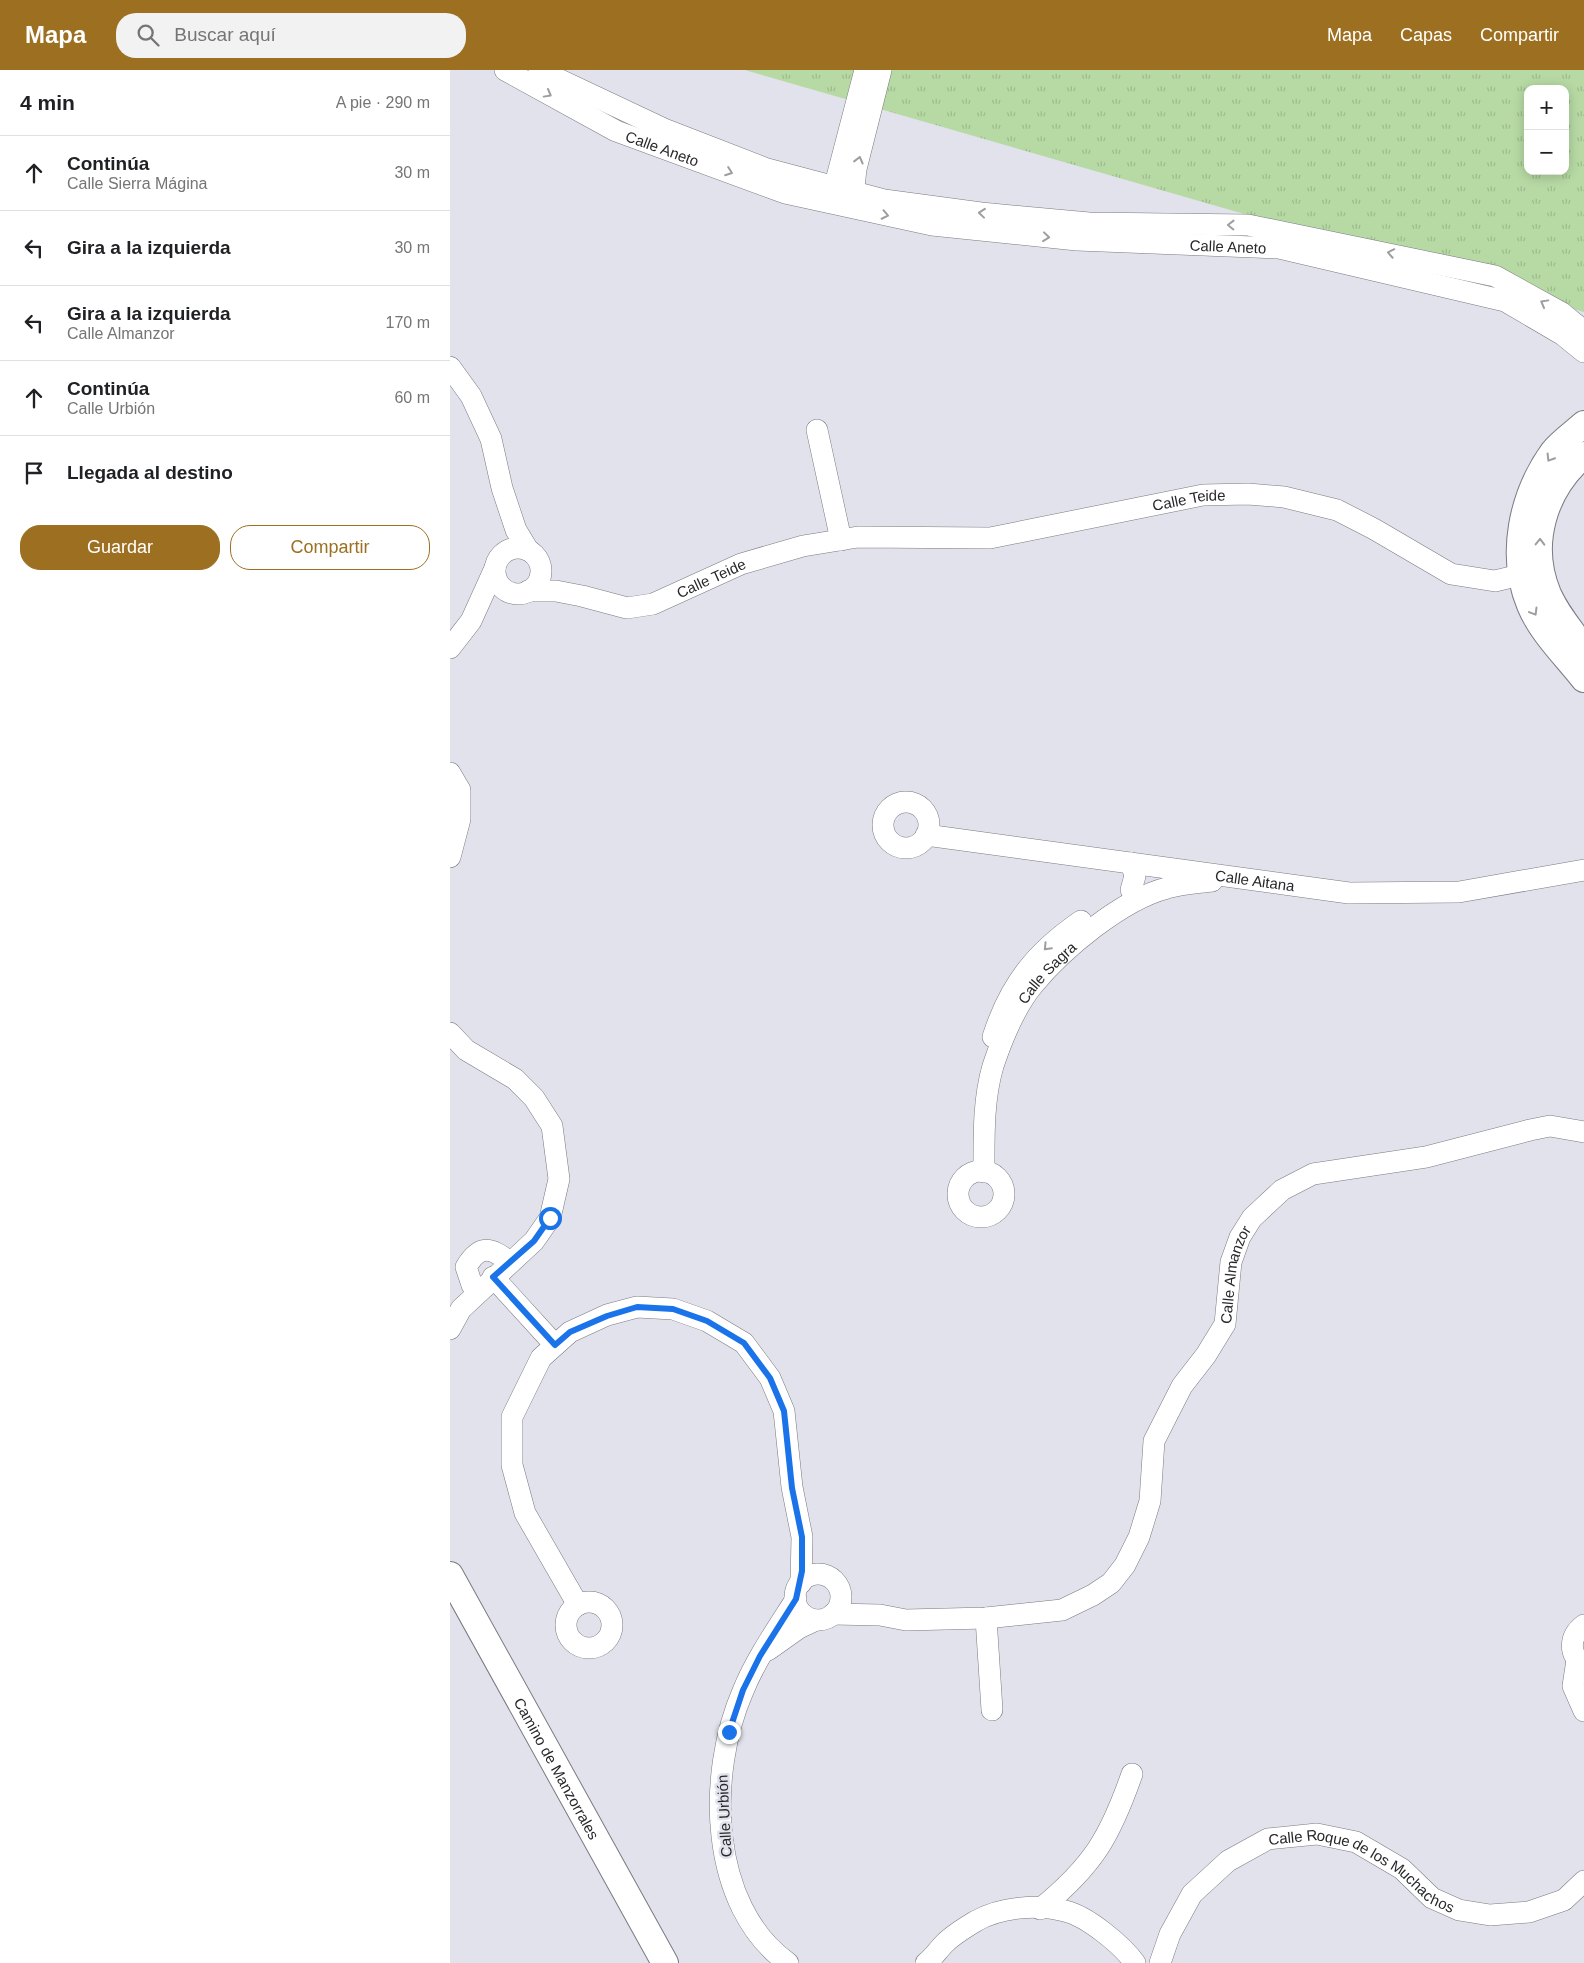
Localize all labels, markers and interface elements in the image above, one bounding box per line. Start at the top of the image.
search box [116,13,466,58]
text: Mapa [25,21,86,48]
icon: search [134,21,162,49]
text: Buscar aquí [174,24,276,45]
text: Mapa [1327,25,1372,45]
text: Capas [1400,25,1452,45]
text: Compartir [1480,25,1559,45]
map controls [1524,85,1569,175]
button: + [1524,85,1569,130]
one-way arrow [543,87,552,97]
text: 4 min [20,91,75,114]
text: A pie · 290 m [336,94,430,111]
street label: Calle Aneto [623,127,701,169]
button: − [1524,130,1569,175]
text: Continúa [67,153,149,174]
one-way arrow [853,155,864,164]
icon: ahead [20,159,48,187]
text: 30 m [394,164,430,181]
one-way arrow [724,167,732,177]
text: Calle Sierra Mágina [67,175,208,192]
one-way arrow [977,208,985,219]
one-way arrow [881,209,890,220]
one-way arrow [1227,220,1234,230]
one-way arrow [1042,231,1050,242]
icon: left [20,234,48,262]
street label: Calle Aneto [1189,236,1267,256]
text: Gira a la izquierda [67,237,231,258]
text: 30 m [394,239,430,256]
one-way arrow [1387,248,1395,259]
one-way arrow [1540,299,1549,309]
text: Gira a la izquierda [67,303,231,324]
icon: left [20,309,48,337]
text: 170 m [386,314,430,331]
text: Calle Almanzor [67,325,175,342]
text: Continúa [67,378,149,399]
icon: ahead [20,384,48,412]
text: 60 m [394,389,430,406]
text: Calle Urbión [67,400,155,417]
one-way arrow [1546,453,1556,462]
icon: arrive [20,459,48,487]
text: Llegada al destino [67,462,233,483]
street label: Calle Teide [1151,486,1226,514]
button: Guardar [20,525,220,570]
button: Compartir [230,525,430,570]
one-way arrow [1535,538,1545,546]
street label: Calle Teide [674,555,748,601]
one-way arrow [1528,606,1538,615]
street label: Calle Aitana [1214,866,1296,894]
street label: Calle Sagra [1014,937,1080,1007]
one-way arrow [1044,941,1053,950]
route start [539,1207,562,1230]
street label: Calle Almanzor [1217,1222,1254,1324]
street label: Camino de Manzorrales [511,1695,603,1842]
route end [718,1721,741,1744]
street label: Calle Urbión [713,1774,735,1858]
street label: Calle Roque de los Muchachos [1267,1825,1457,1915]

